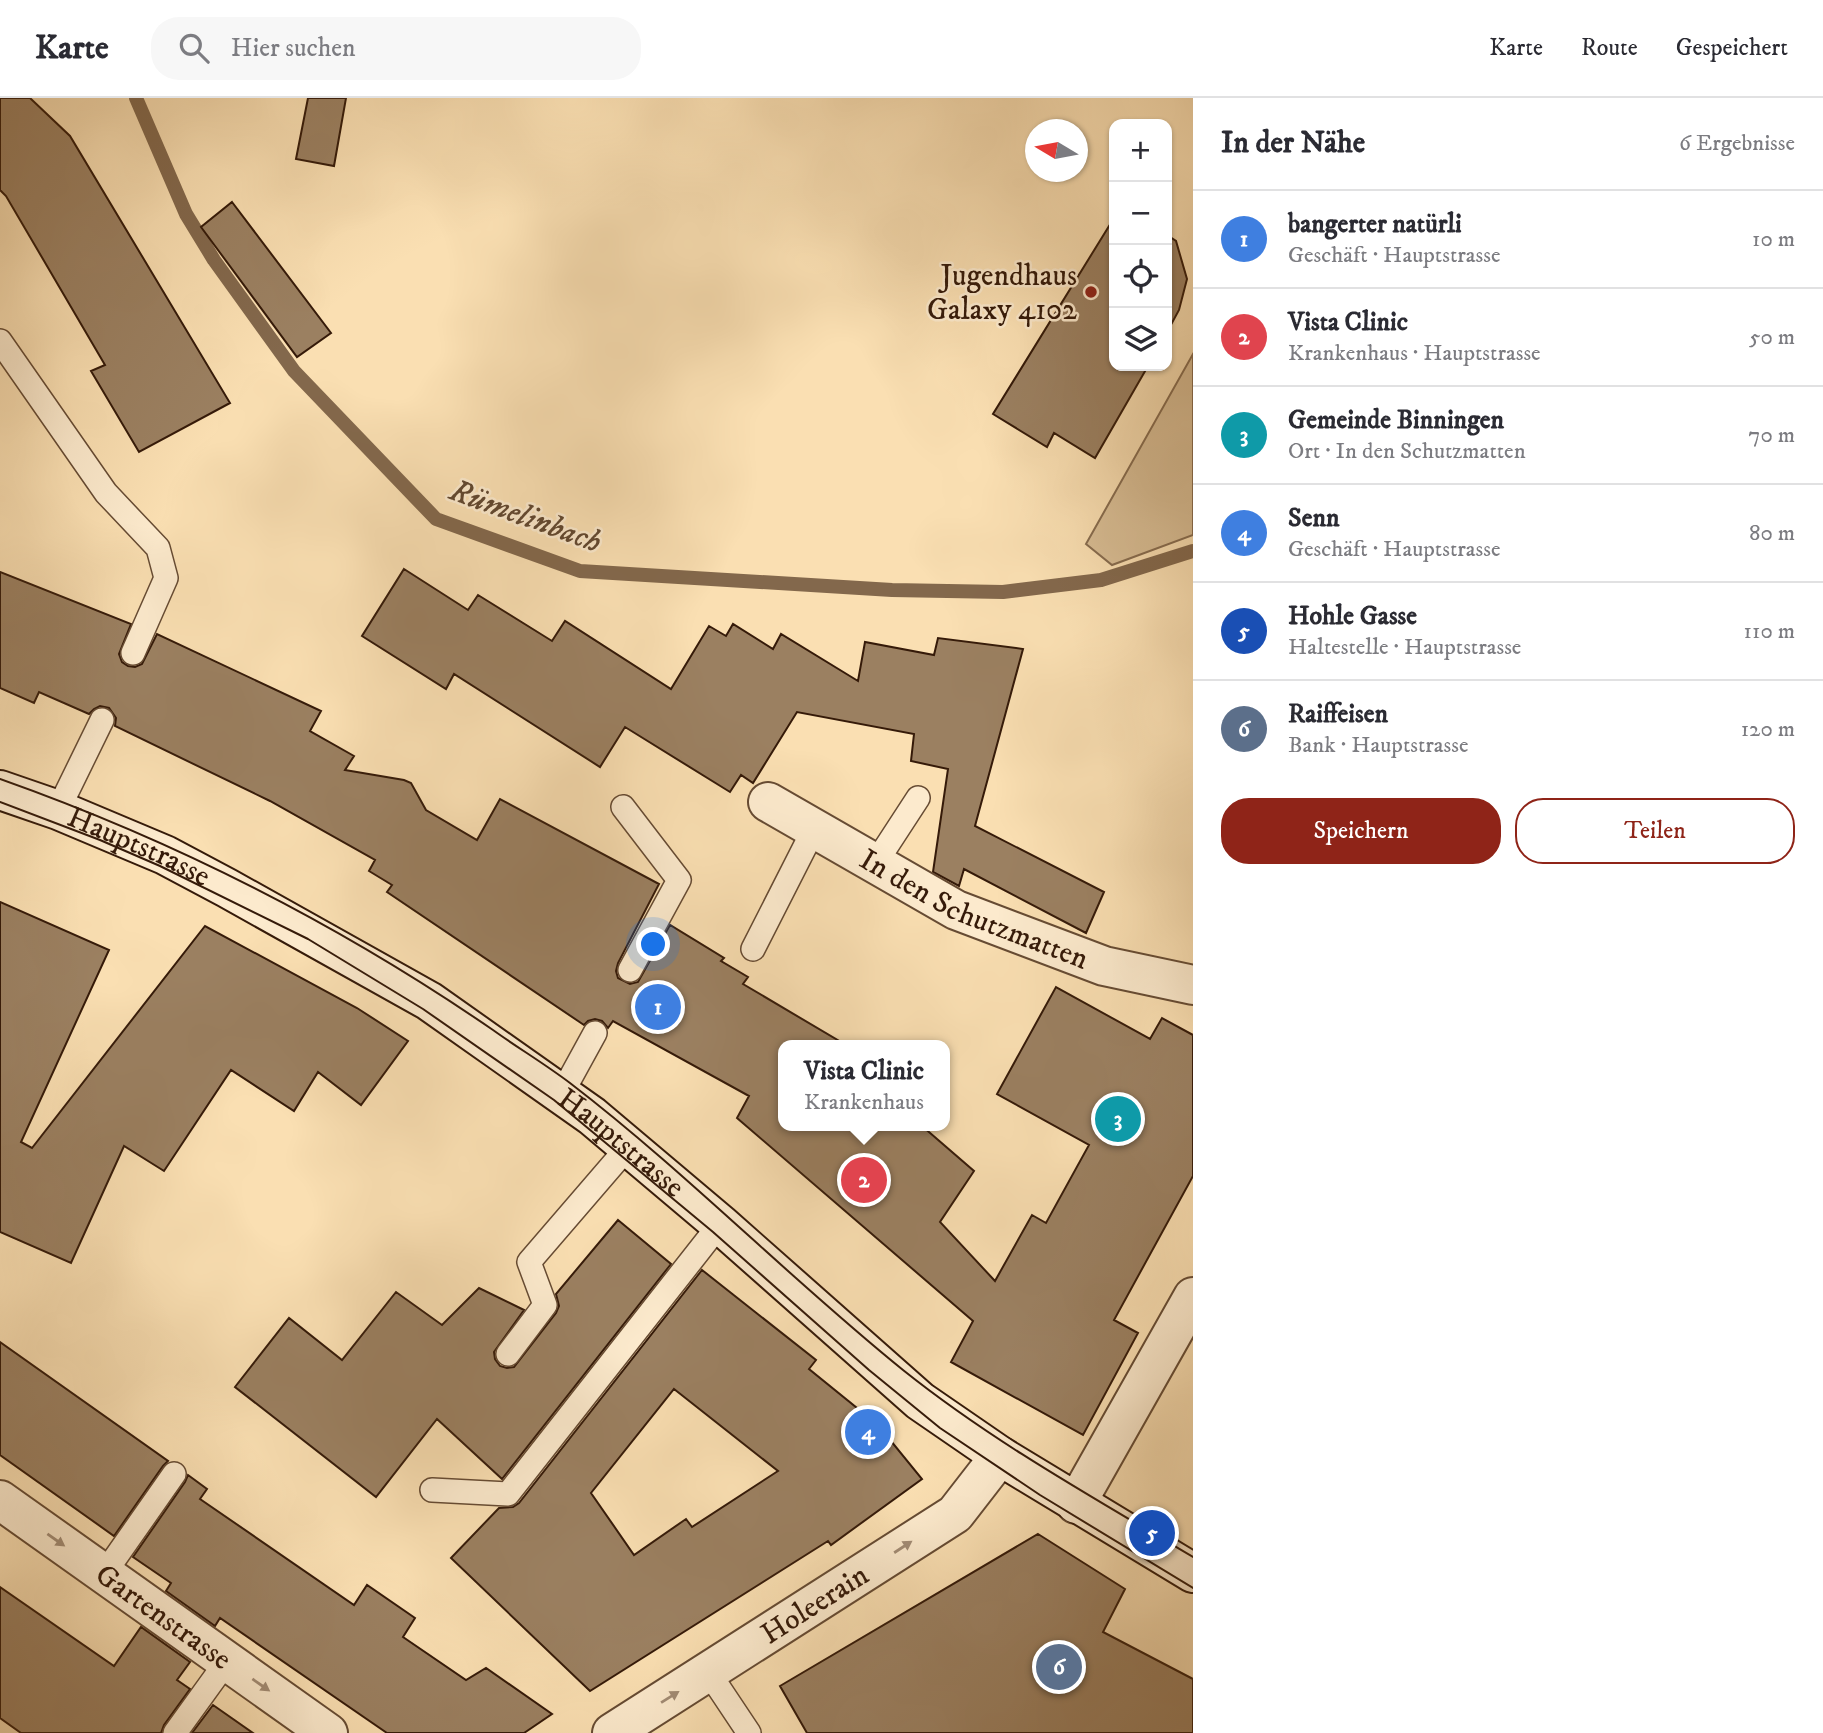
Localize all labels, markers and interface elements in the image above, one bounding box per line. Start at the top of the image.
search box [151,17,641,80]
text: Karte [35,28,109,69]
icon: search [175,29,213,67]
text: Hier suchen [231,32,356,65]
text: Karte [1489,33,1543,63]
text: Route [1581,33,1638,63]
text: Gespeichert [1676,33,1788,63]
north arrow [1025,119,1088,182]
map controls [1109,119,1172,371]
button: + [1109,119,1172,182]
text: In der Nähe [1221,125,1365,162]
text: 6 Ergebnisse [1679,129,1795,158]
button: − [1109,182,1172,245]
text: bangerter natürli [1288,208,1462,241]
text: 1 [1240,225,1248,254]
text: 10 m [1752,225,1795,254]
text: Geschäft · Hauptstrasse [1288,241,1500,270]
button: locate [1109,245,1172,308]
place label: Jugendhaus Galaxy 4102 [927,258,1077,329]
marker: Jugendhaus Galaxy 4102 [1083,284,1099,300]
text: Vista Clinic [1288,306,1408,339]
button: layers [1109,308,1172,371]
text: 2 [1238,323,1250,352]
text: 50 m [1749,323,1795,352]
text: Krankenhaus · Hauptstrasse [1288,339,1541,368]
text: Gemeinde Binningen [1288,404,1504,437]
text: 3 [1240,421,1248,450]
text: 70 m [1748,421,1795,450]
text: Ort · In den Schutzmatten [1288,437,1526,466]
water label: Rümelinbach [443,471,607,563]
text: Senn [1288,502,1340,535]
text: 4 [1237,519,1251,548]
text: 80 m [1749,519,1795,548]
text: Geschäft · Hauptstrasse [1288,535,1500,564]
text: Hohle Gasse [1288,600,1417,633]
text: 5 [1238,617,1250,646]
text: 110 m [1744,617,1795,646]
text: Haltestelle · Hauptstrasse [1288,633,1521,662]
text: Raiffeisen [1288,698,1388,731]
text: 6 [1238,715,1250,744]
text: 120 m [1741,715,1795,744]
text: Bank · Hauptstrasse [1288,731,1469,760]
button: Speichern [1221,798,1501,864]
button: Teilen [1515,798,1795,864]
street label: Hauptstrasse [61,799,216,896]
street label: In den Schutzmatten [853,842,1093,978]
your location [636,927,670,961]
pin: 1 [635,981,681,1033]
popup [778,1040,950,1131]
text: Vista Clinic [804,1055,924,1088]
street label: Hauptstrasse [550,1081,692,1206]
text: Krankenhaus [804,1088,924,1117]
pin: 3 [1095,1093,1141,1145]
pin: 2 [841,1154,887,1206]
pin: 4 [845,1406,891,1458]
pin: 5 [1129,1507,1175,1559]
one-way arrow [47,1533,65,1547]
one-way arrow [893,1541,913,1554]
street label: Gartenstrasse [88,1557,238,1679]
street label: Holeerain [754,1557,876,1653]
pin: 6 [1036,1641,1082,1693]
one-way arrow [252,1678,270,1692]
one-way arrow [661,1690,680,1703]

